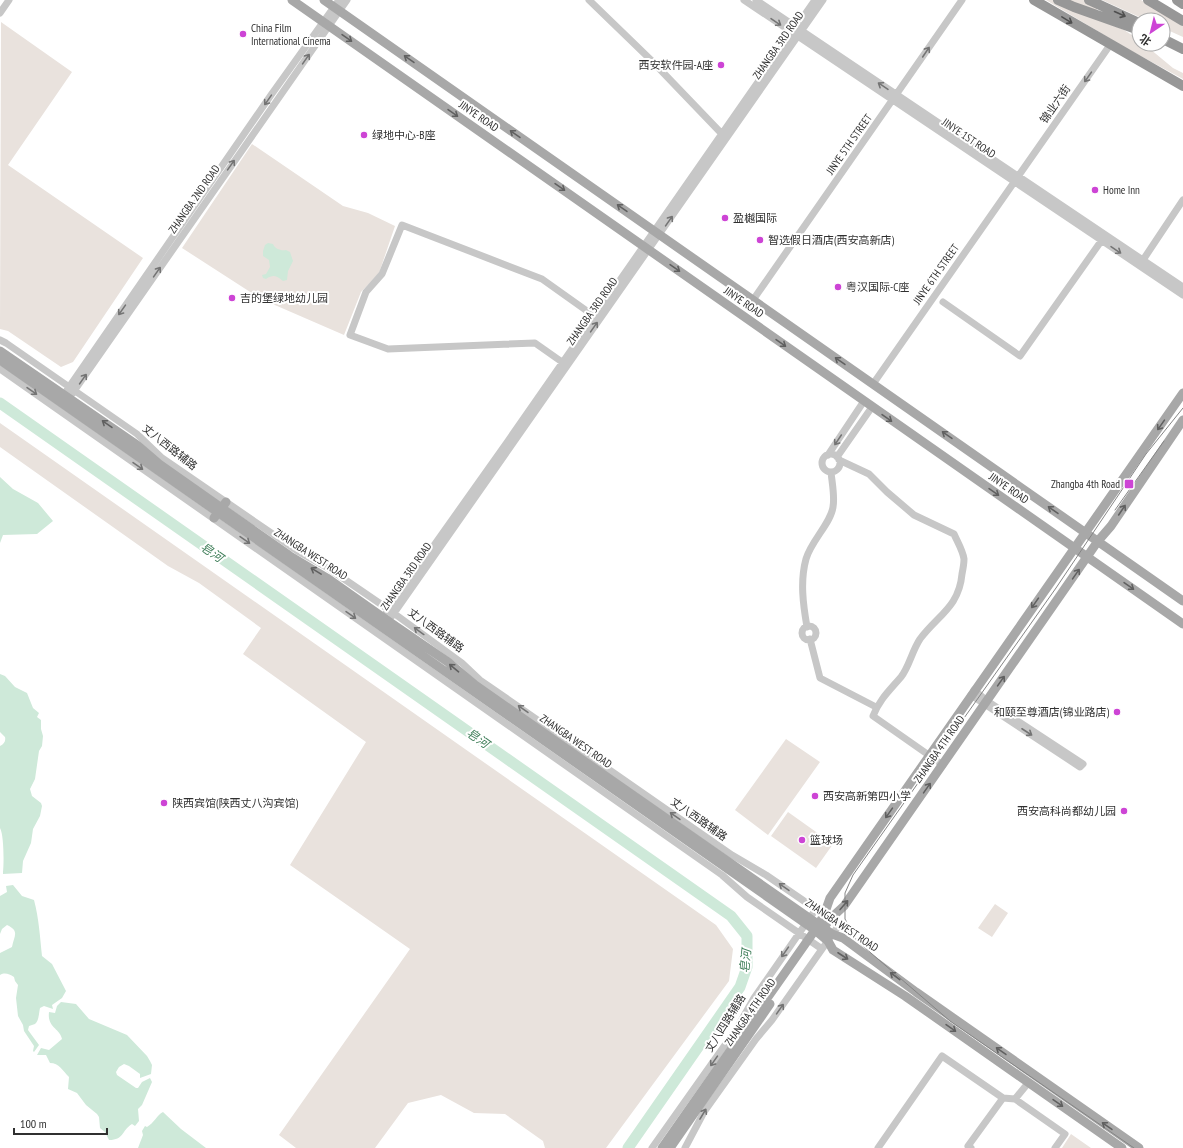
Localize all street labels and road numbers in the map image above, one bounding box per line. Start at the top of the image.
street label: ZHANGBA 3RD ROAD [749,8,807,82]
street label: 锦业六街 [1037,82,1073,126]
street label: JINYE ROAD [456,97,502,135]
street label: JINYE 5TH STREET [822,111,875,178]
street label: JINYE 1ST ROAD [939,114,999,161]
street label: ZHANGBA 2ND ROAD [165,162,223,236]
street label: JINYE 6TH STREET [909,241,962,308]
street label: ZHANGBA 3RD ROAD [563,274,621,348]
street label: JINYE ROAD [721,283,767,321]
street label: 丈八西路辅路 [140,421,200,473]
street label: JINYE ROAD [986,469,1032,507]
street label: ZHANGBA WEST ROAD [272,525,351,583]
street label: ZHANGBA 3RD ROAD [377,539,435,613]
street label: 丈八西路辅路 [405,605,467,655]
street label: ZHANGBA WEST ROAD [537,711,615,771]
street label: ZHANGBA 4TH ROAD [910,712,968,786]
street label: 丈八西路辅路 [668,794,730,844]
street label: ZHANGBA WEST ROAD [803,895,881,955]
street label: ZHANGBA 4TH ROAD [721,975,779,1049]
street label: 丈八四路辅路 [702,991,748,1055]

